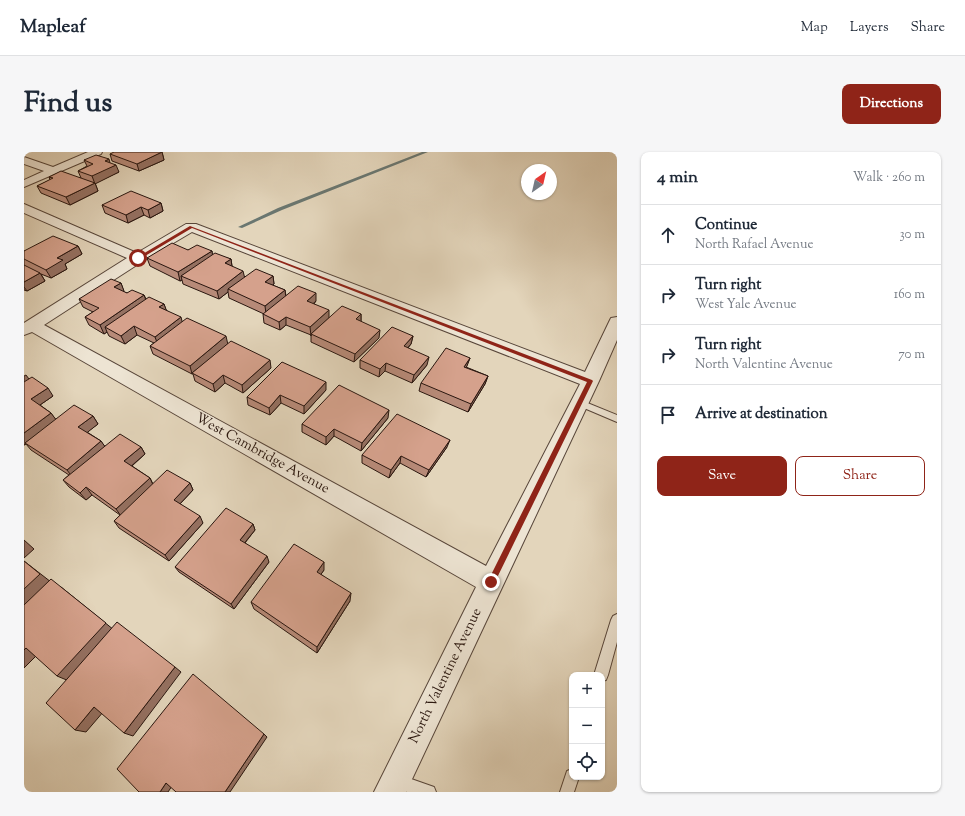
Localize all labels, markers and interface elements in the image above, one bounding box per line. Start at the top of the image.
text: Mapleaf [20,14,86,41]
text: Map [801,18,828,38]
text: Layers [850,18,888,38]
text: Share [910,18,945,38]
text: Find us [24,84,112,124]
button: Directions [842,84,941,124]
north arrow [521,164,557,200]
text: 4 min [657,166,698,190]
text: Walk · 260 m [853,169,925,187]
text: Continue [695,215,757,236]
icon: ahead [657,224,679,246]
text: 30 m [899,226,925,244]
text: North Rafael Avenue [695,236,813,254]
route start [129,249,147,267]
text: Turn right [695,275,761,296]
icon: right [657,284,679,306]
text: 160 m [894,286,925,304]
text: West Yale Avenue [695,296,797,314]
text: Turn right [695,335,761,356]
icon: right [657,344,679,366]
text: 70 m [898,346,925,364]
text: North Valentine Avenue [695,356,833,374]
icon: arrive [657,404,679,426]
text: Arrive at destination [695,404,828,425]
street label: West Cambridge Avenue [191,409,333,499]
button: Save [657,456,787,496]
button: Share [795,456,925,496]
route end [482,573,500,591]
street label: North Valentine Avenue [404,605,488,747]
map controls [569,672,605,780]
button: + [569,672,605,708]
button: − [569,708,605,744]
button: locate [569,744,605,780]

